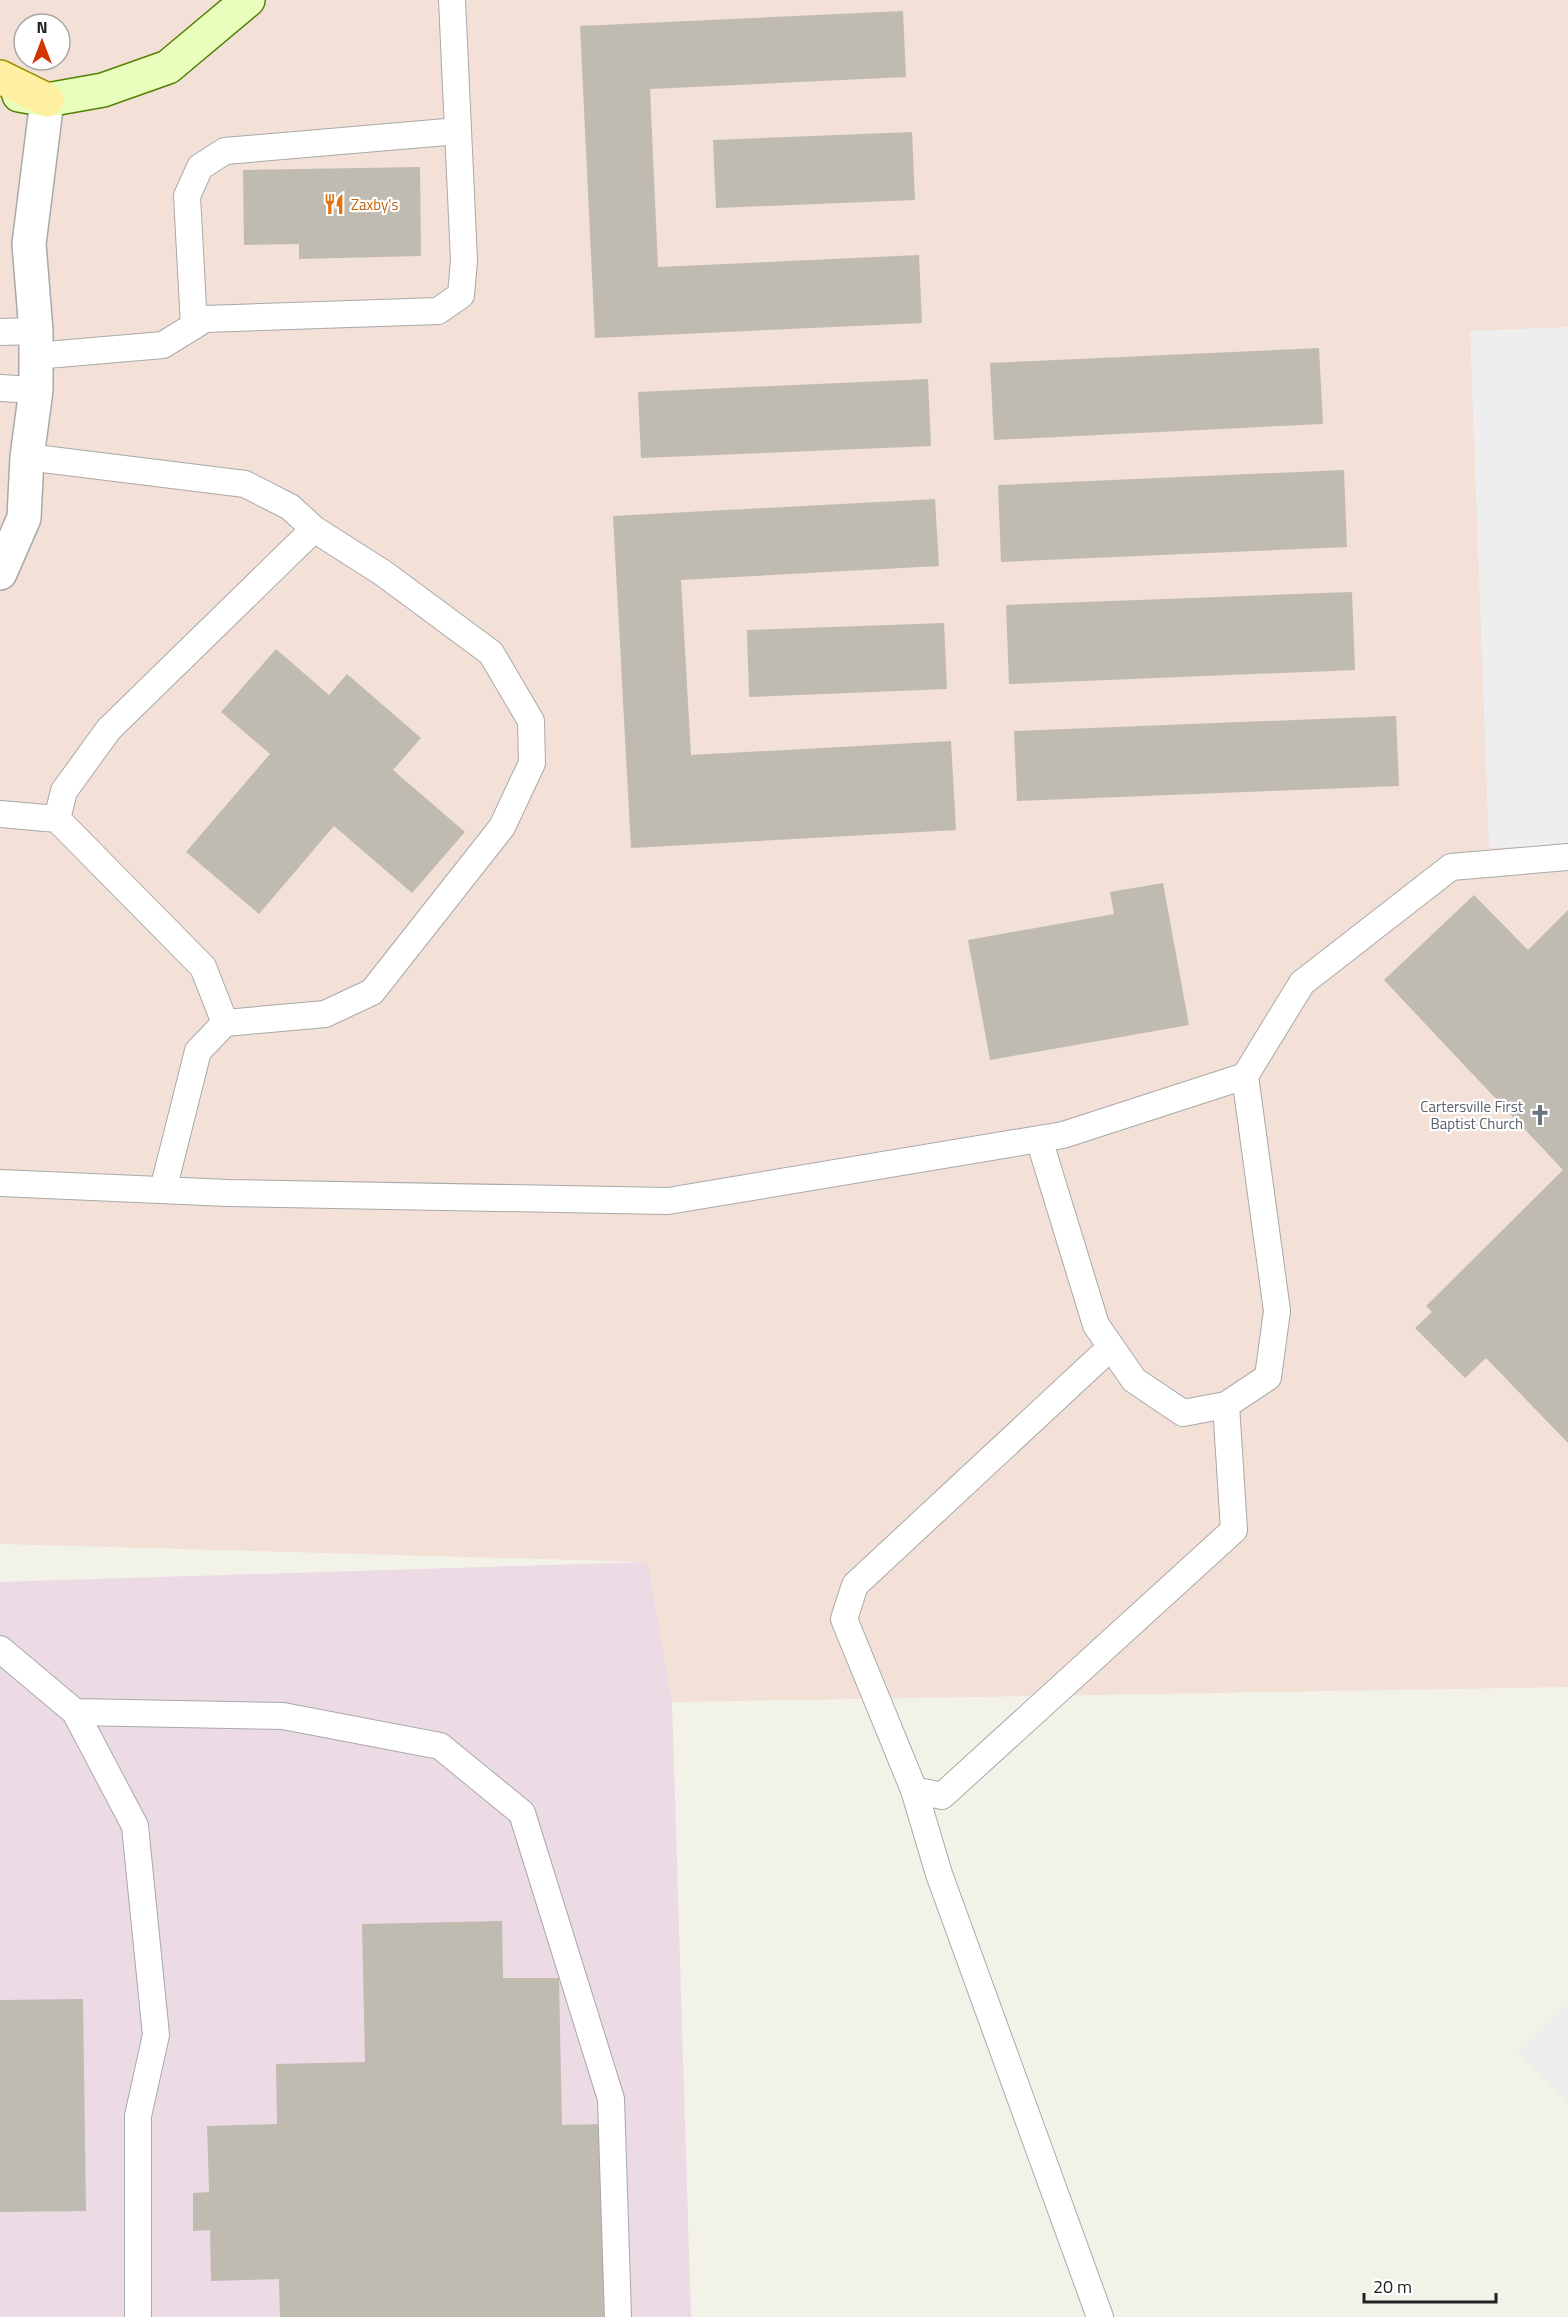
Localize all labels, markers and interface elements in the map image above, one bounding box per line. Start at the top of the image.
north arrow [12,12,72,72]
text: N [36,15,48,39]
restaurant icon: Zaxby's [322,192,346,216]
place label: Zaxby's [351,193,398,216]
place label: Cartersville First Baptist Church [1420,1095,1524,1135]
church icon: Cartersville First Baptist Church [1528,1103,1552,1127]
scale bar [1364,2266,1496,2304]
text: 20 m [1373,2273,1412,2300]

